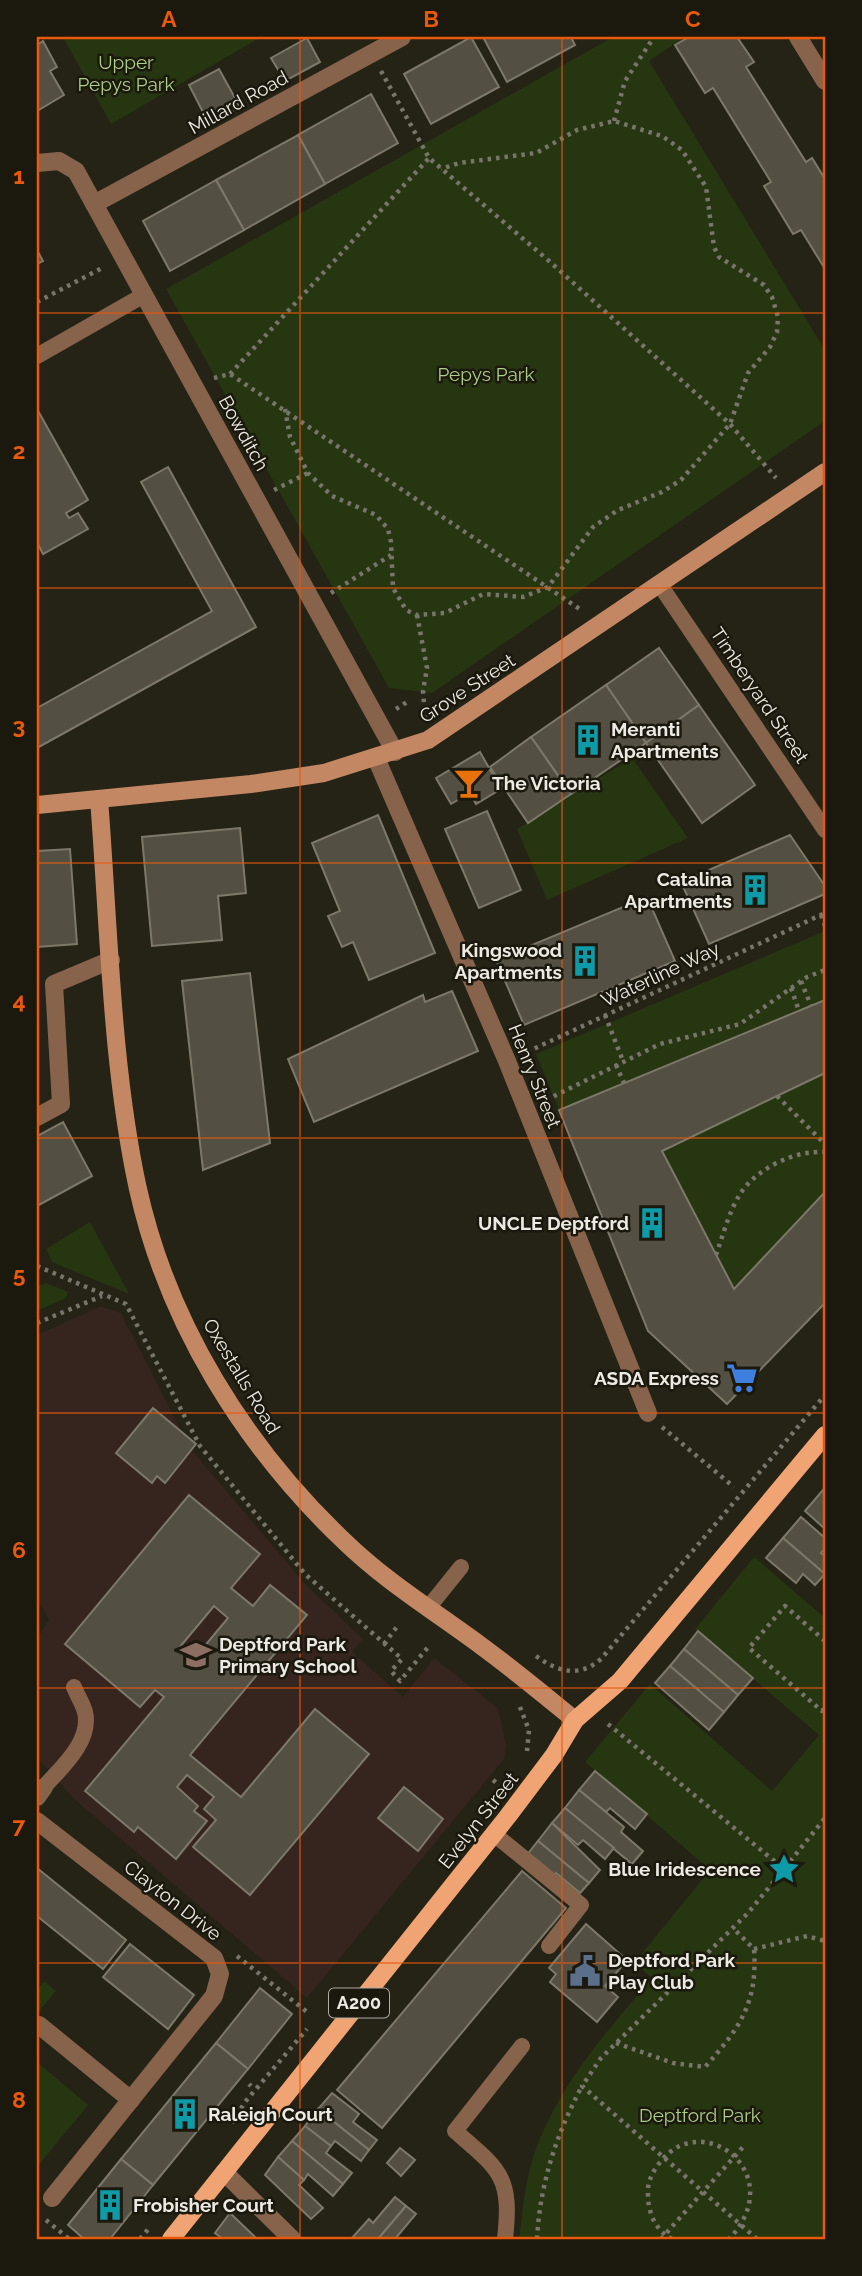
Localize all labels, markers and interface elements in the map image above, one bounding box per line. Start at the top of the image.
text: A [161,5,177,32]
text: B [423,5,439,32]
text: C [685,5,701,32]
park label: Upper Pepys Park [77,51,175,95]
street label: Millard Road [185,66,291,138]
text: 1 [13,162,25,189]
park label: Pepys Park [437,363,535,385]
street label: Bowditch [214,392,274,474]
text: 2 [13,437,25,464]
street label: Timberyard Street [706,623,814,768]
street label: Grove Street [415,649,519,727]
text: 3 [13,712,25,739]
place label: Meranti Apartments [611,718,719,762]
building icon: Meranti Apartments [571,723,605,757]
bar icon: The Victoria [452,766,486,800]
place label: The Victoria [492,772,601,794]
place label: Catalina Apartments [624,868,732,912]
building icon: Catalina Apartments [738,873,772,907]
street label: Waterline Way [597,937,723,1011]
place label: Kingswood Apartments [454,939,562,983]
building icon: Kingswood Apartments [568,944,602,978]
text: 4 [12,987,26,1014]
street label: Henry Street [504,1021,566,1132]
building icon: UNCLE Deptford [635,1206,669,1240]
place label: UNCLE Deptford [478,1212,629,1234]
text: 5 [13,1261,26,1288]
street label: Oxestalls Road [199,1315,285,1437]
supermarket icon: ASDA Express [725,1361,759,1395]
place label: ASDA Express [594,1367,719,1389]
text: 6 [12,1536,26,1563]
place label: Deptford Park Primary School [219,1633,357,1677]
school or university icon: Deptford Park Primary School [179,1638,213,1672]
street label: Evelyn Street [434,1767,523,1872]
text: 7 [13,1811,26,1838]
place icon: Blue Iridescence [767,1852,801,1886]
street label: Clayton Drive [120,1855,226,1945]
place label: Blue Iridescence [608,1858,761,1880]
place label: Deptford Park Play Club [608,1949,736,1993]
public building icon: Deptford Park Play Club [568,1954,602,1988]
road number: A200 [329,1989,389,2018]
text: 8 [12,2086,26,2113]
building icon: Raleigh Court [168,2097,202,2131]
place label: Raleigh Court [208,2103,333,2125]
park label: Deptford Park [639,2104,761,2126]
building icon: Frobisher Court [93,2188,127,2222]
place label: Frobisher Court [133,2194,274,2216]

